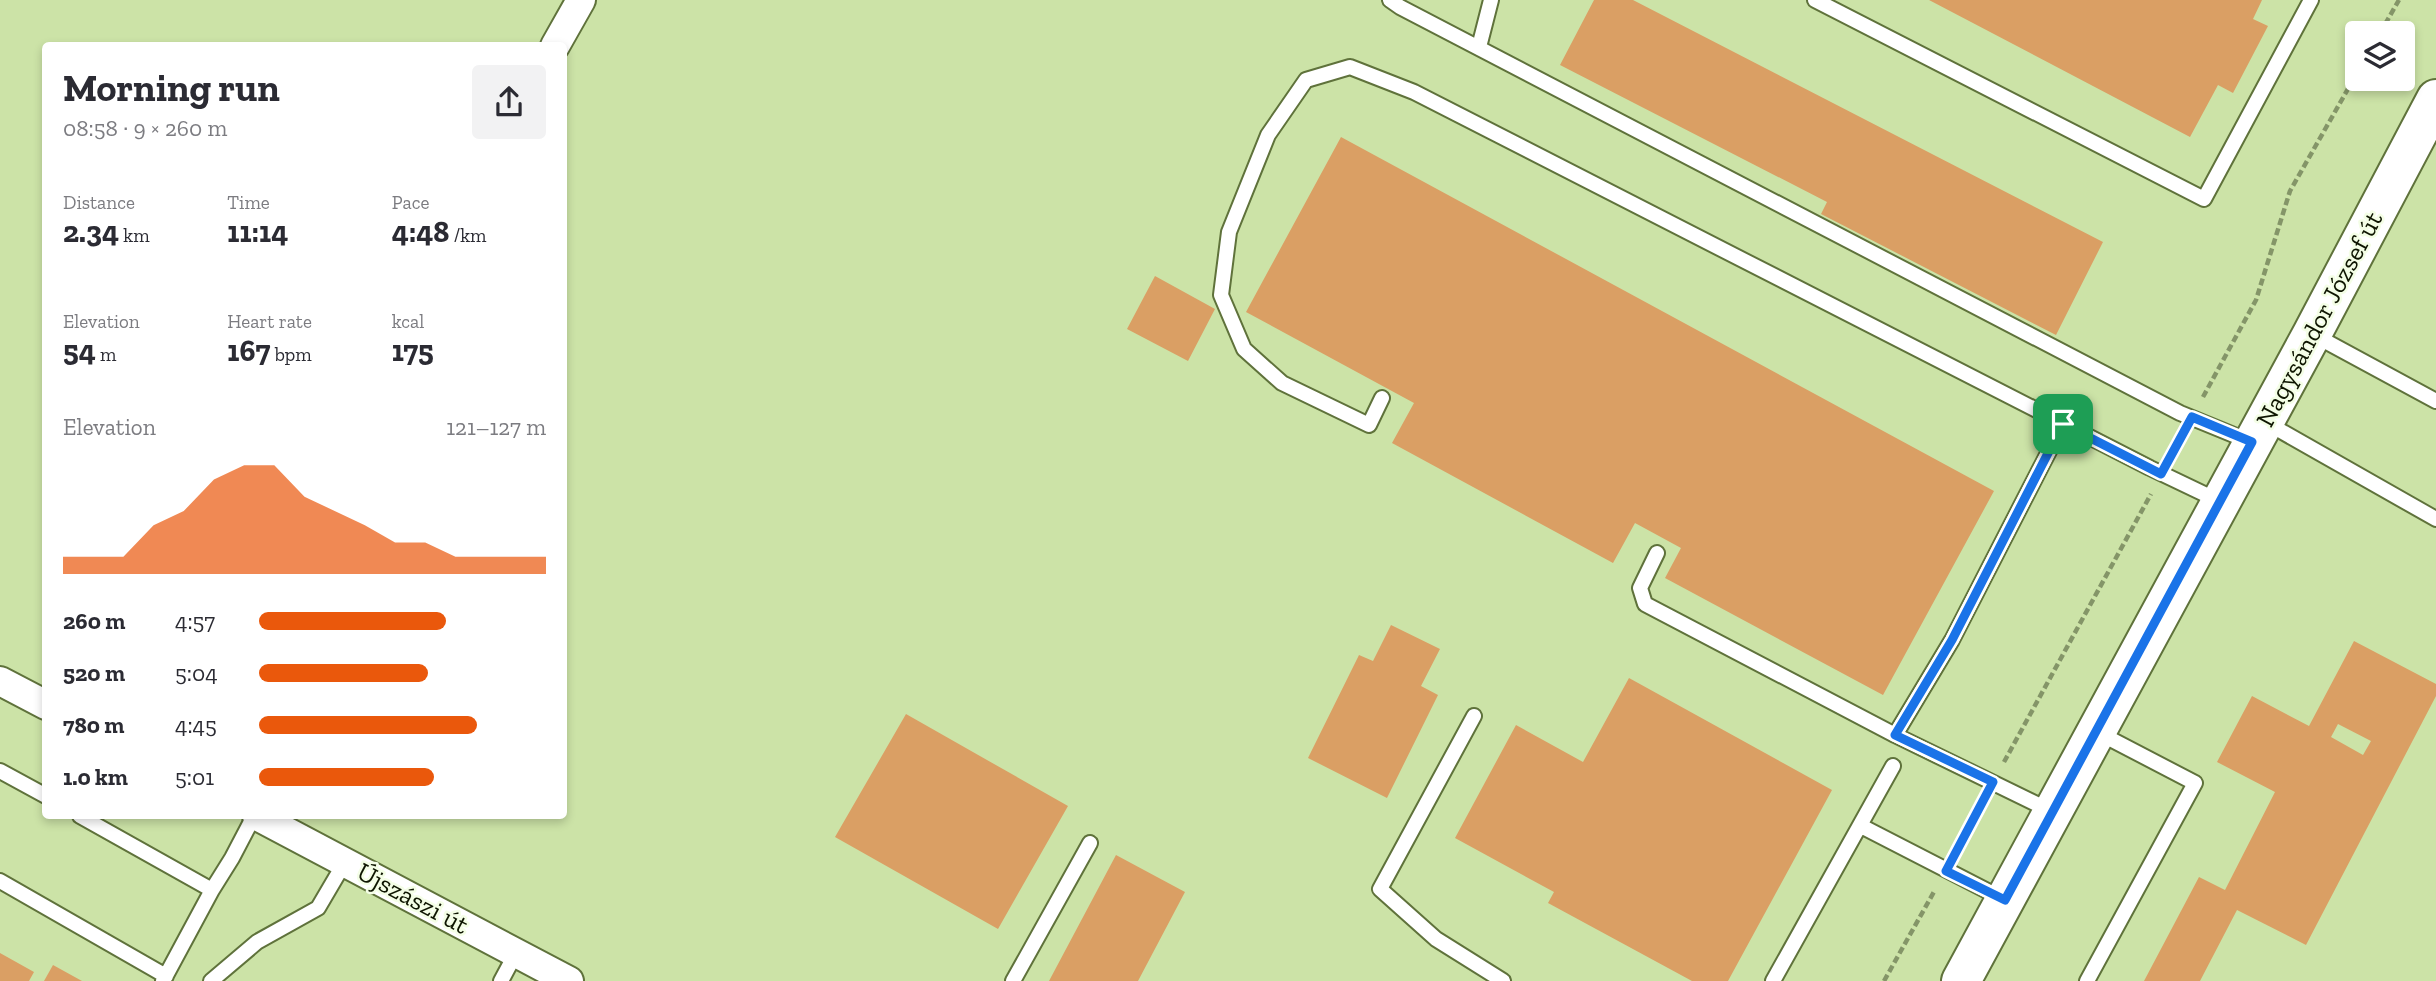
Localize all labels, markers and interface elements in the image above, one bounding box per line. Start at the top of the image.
map controls [2345,21,2415,91]
button: layers [2345,21,2415,91]
text: Morning run [63,65,280,111]
button: share [472,65,546,139]
text: 08:58 · 9 × 260 m [63,114,227,142]
text: Distance [63,191,135,214]
text: Time [227,191,270,214]
text: Pace [392,191,429,214]
street label: Nagysándor József út [2249,206,2389,432]
text: 2.34 [63,214,119,250]
text: 11:14 [227,214,288,250]
text: 4:48 [392,214,449,250]
text: km [119,224,150,247]
text: /km [449,224,487,247]
text: Elevation [63,310,140,333]
text: Heart rate [227,310,312,333]
text: kcal [392,310,424,333]
text: 54 [63,333,96,369]
text: 167 [227,333,270,369]
text: 175 [392,333,434,369]
text: m [96,343,116,366]
text: bpm [270,343,312,366]
pin [2033,394,2093,454]
icon: arrive [2044,405,2082,443]
text: Elevation [63,413,156,441]
text: 121–127 m [446,413,546,441]
text: 260 m [63,607,125,635]
text: 4:57 [175,607,215,635]
text: 520 m [63,659,125,687]
text: 5:04 [175,659,218,687]
text: 780 m [63,711,124,739]
text: 4:45 [175,711,217,739]
text: 1.0 km [63,763,128,791]
text: 5:01 [175,763,214,791]
street label: Újszászi út [352,855,475,941]

